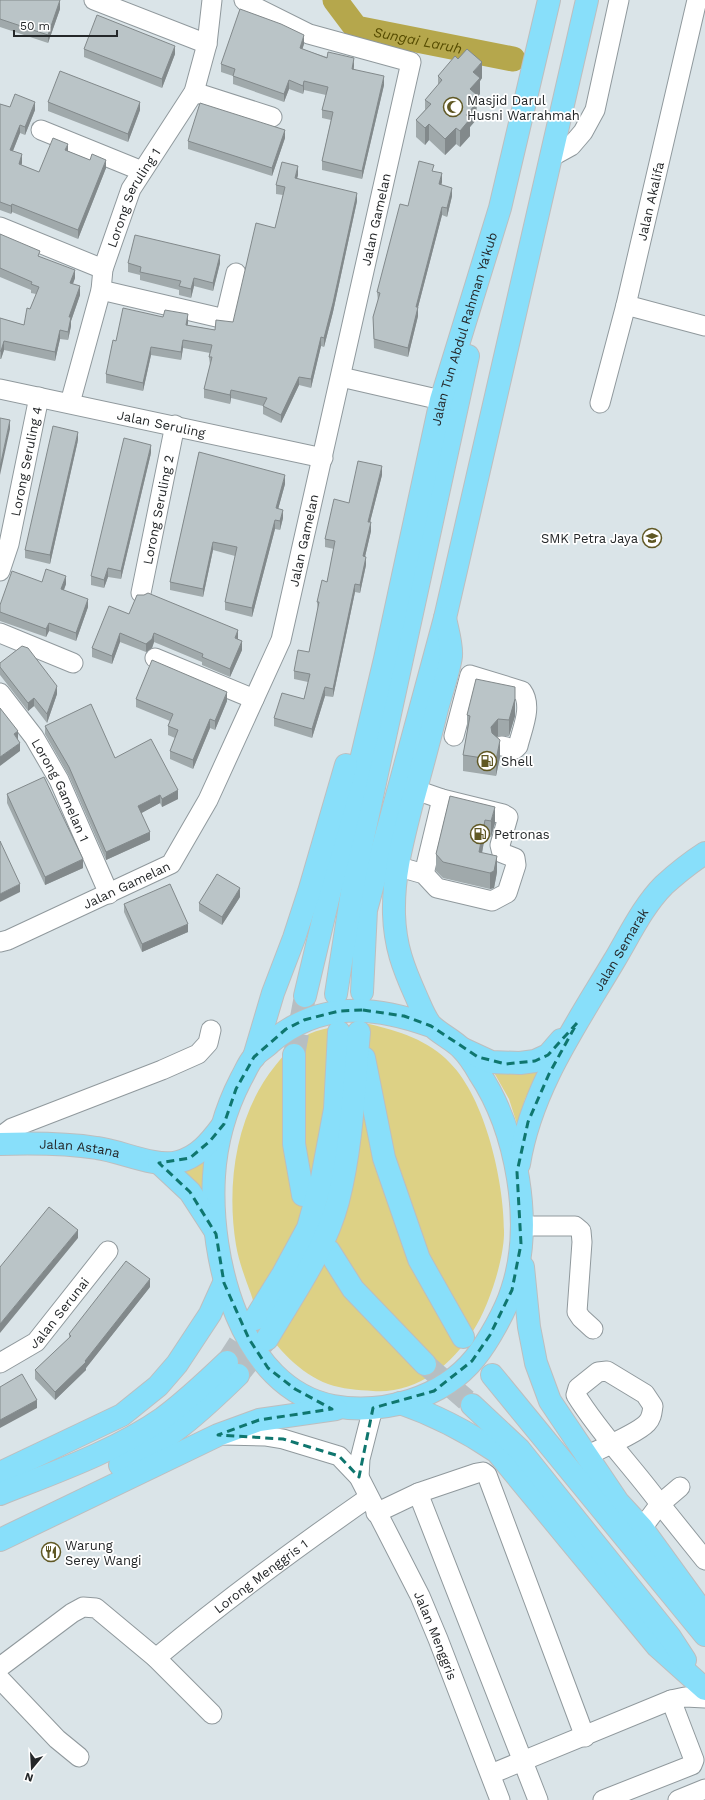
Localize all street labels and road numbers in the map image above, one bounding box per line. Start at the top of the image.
street label: Lorong Seruling 1 [104,145,163,249]
street label: Jalan Akalifa [634,160,667,242]
street label: Jalan Gamelan [358,172,393,267]
street label: Jalan Tun Abdul Rahman Ya'kub [428,230,500,427]
street label: Lorong Seruling 4 [7,405,44,517]
street label: Jalan Seruling [116,407,207,440]
street label: Lorong Seruling 2 [139,454,176,566]
street label: Jalan Gamelan [286,493,321,588]
street label: Lorong Gamelan 1 [29,736,92,844]
street label: Jalan Gamelan [81,858,172,911]
street label: Jalan Semarak [590,904,651,993]
street label: Jalan Astana [39,1136,123,1161]
street label: Jalan Serunai [27,1274,92,1351]
street label: Lorong Menggris 1 [211,1536,310,1616]
street label: Jalan Menggris [411,1588,461,1682]

